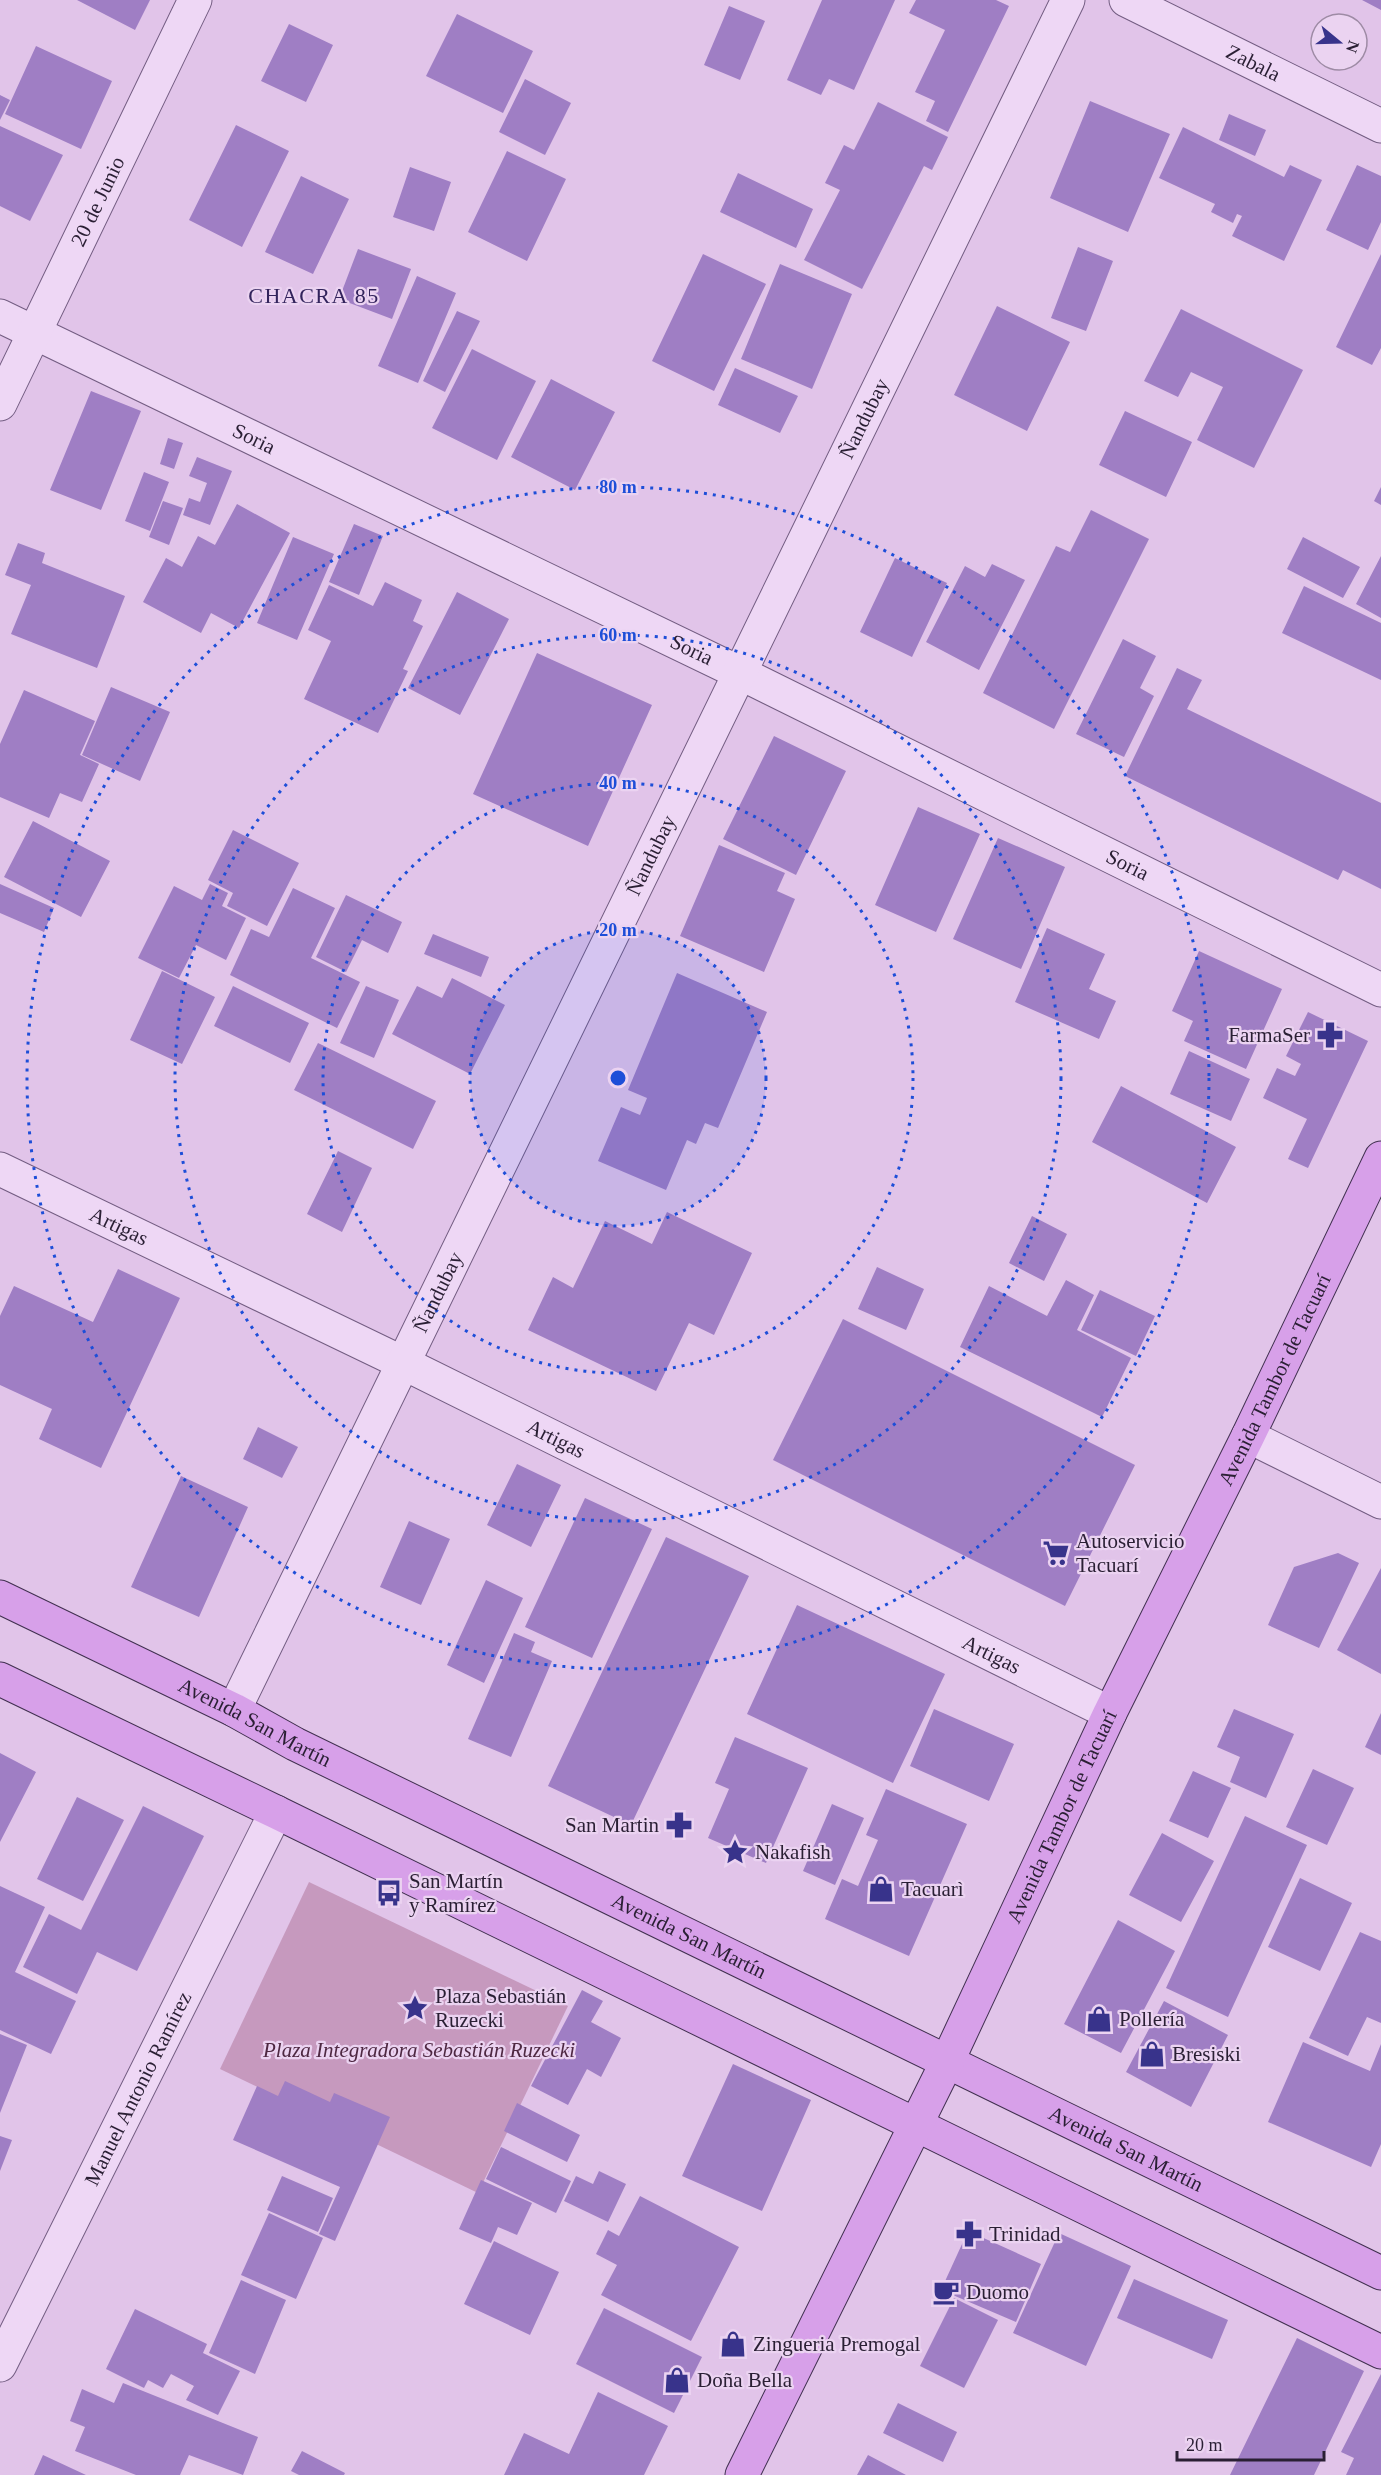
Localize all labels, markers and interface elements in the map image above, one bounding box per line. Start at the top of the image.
north arrow [1309,12,1369,72]
text: N [1343,38,1363,55]
street label: Zabala [1222,39,1285,87]
street label: 20 de Junio [66,153,130,250]
district label: CHACRA 85 [248,283,380,308]
street label: Ñandubay [834,374,894,462]
street label: Soria [229,418,280,459]
text: 80 m [599,477,637,497]
text: 60 m [599,625,637,645]
street label: Soria [667,629,718,670]
text: 40 m [599,773,637,793]
street label: Ñandubay [621,811,681,899]
street label: Soria [1102,844,1153,886]
text: 20 m [599,920,637,940]
pharmacy icon: FarmaSer [1315,1020,1345,1050]
place label: FarmaSer [1228,1023,1310,1047]
centre of rings [608,1068,628,1088]
street label: Artigas [86,1202,152,1250]
street label: Ñandubay [408,1248,468,1336]
street label: Avenida Tambor de Tacuarí [1213,1270,1336,1490]
street label: Artigas [523,1414,589,1463]
place label: Autoservicio Tacuarí [1076,1529,1184,1577]
supermarket icon: Autoservicio Tacuarí [1041,1538,1071,1568]
street label: Artigas [959,1630,1025,1679]
street label: Avenida San Martín [175,1673,336,1772]
street label: Avenida Tambor de Tacuarí [1002,1706,1122,1927]
pharmacy icon: San Martin [664,1810,694,1840]
place label: San Martin [565,1813,659,1837]
place icon: Nakafish [720,1837,750,1867]
place label: Nakafish [755,1840,831,1864]
place label: San Martín y Ramírez [409,1869,503,1917]
shop icon: Tacuarì [866,1874,896,1904]
place label: Tacuarì [901,1877,964,1901]
bus stop icon: San Martín y Ramírez [374,1878,404,1908]
street label: Avenida San Martín [608,1888,771,1984]
place label: Plaza Sebastián Ruzecki [435,1984,567,2032]
street label: Manuel Antonio Ramírez [80,1988,196,2189]
place icon: Plaza Sebastián Ruzecki [400,1993,430,2023]
shop icon: Pollería [1084,2004,1114,2034]
place label: Pollería [1119,2007,1185,2031]
park label: Plaza Integradora Sebastián Ruzecki [262,2038,575,2062]
shop icon: Bresiski [1137,2039,1167,2069]
place label: Bresiski [1172,2042,1241,2066]
street label: Avenida San Martín [1045,2101,1208,2197]
pharmacy icon: Trinidad [954,2219,984,2249]
place label: Trinidad [989,2222,1061,2246]
cafe icon: Duomo [931,2277,961,2307]
place label: Duomo [966,2280,1029,2304]
shop icon: Zingueria Premogal [718,2329,748,2359]
place label: Zingueria Premogal [753,2332,921,2356]
shop icon: Doña Bella [662,2365,692,2395]
place label: Doña Bella [697,2368,793,2392]
scale bar [1177,2424,1324,2462]
text: 20 m [1186,2435,1223,2455]

